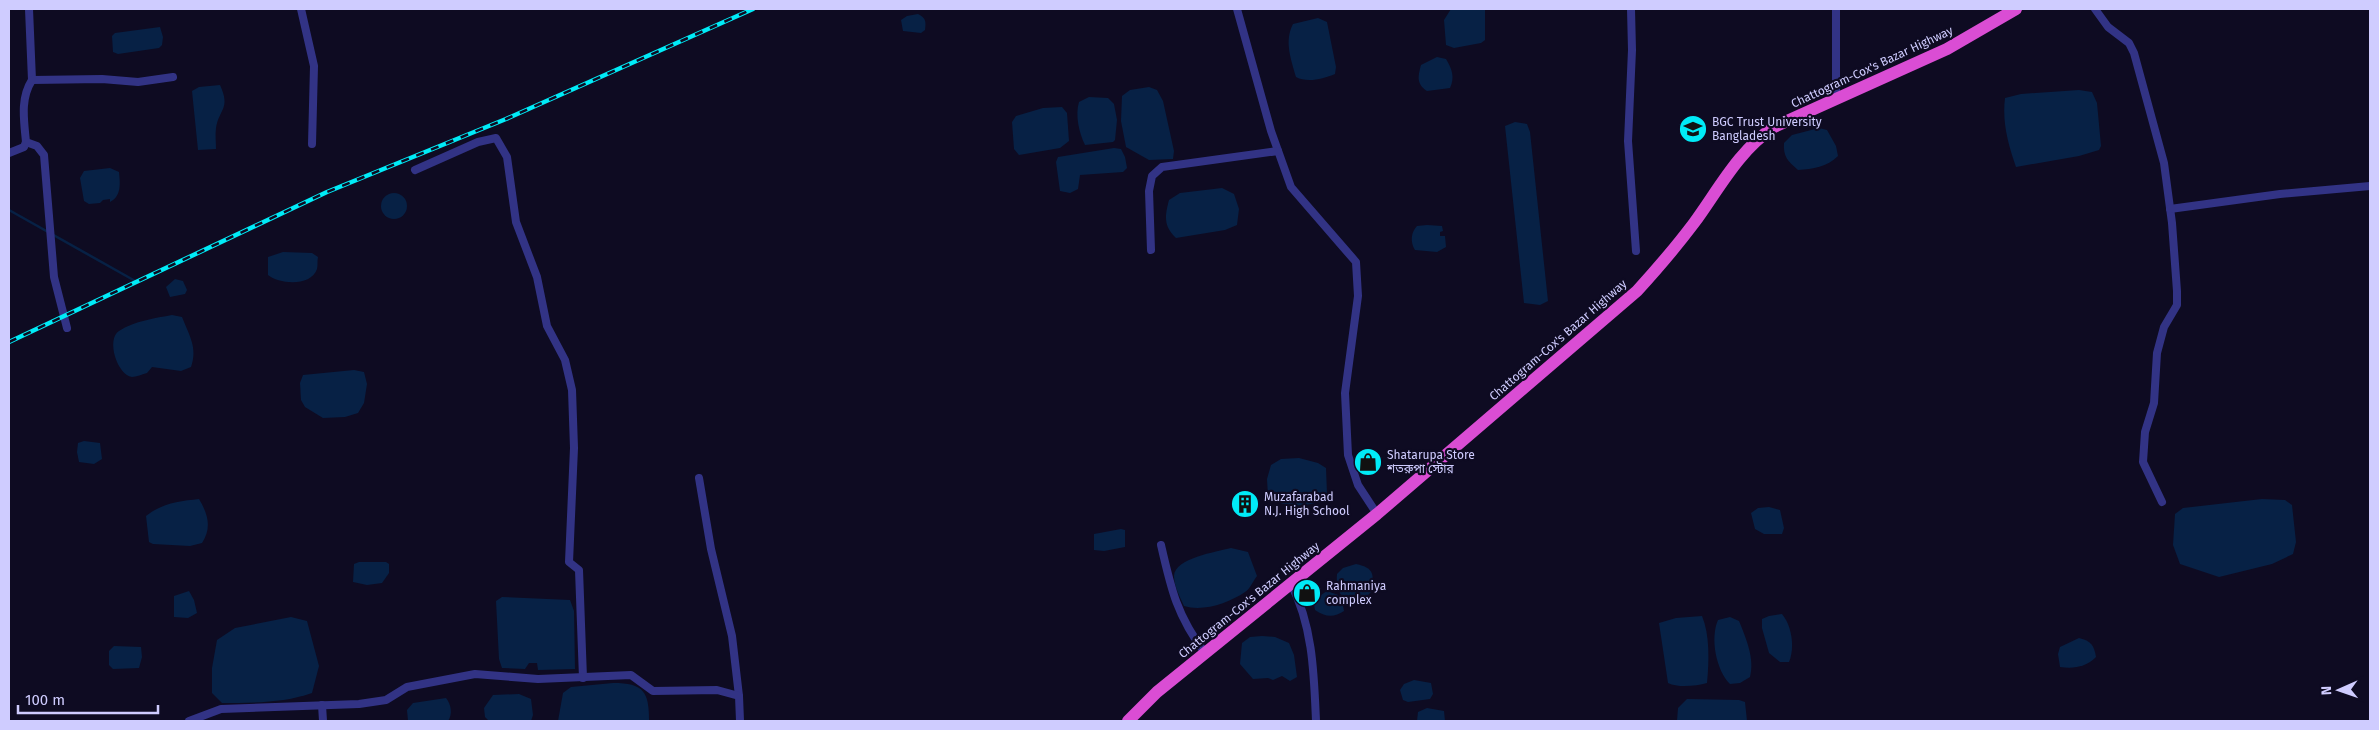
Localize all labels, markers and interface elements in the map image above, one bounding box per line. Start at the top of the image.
street label: Chattogram-Cox's Bazar Highway [1789,23,1955,111]
school or university icon: BGC Trust University Bangladesh [1678,114,1708,144]
place label: BGC Trust University Bangladesh [1712,115,1822,143]
street label: Chattogram-Cox's Bazar Highway [1487,277,1629,403]
shop icon: Shatarupa Store শতরুপা স্টোর [1353,447,1383,477]
place label: Shatarupa Store শতরুপা স্টোর [1386,448,1475,476]
building icon: Muzafarabad N.J. High School [1230,489,1260,519]
place label: Muzafarabad N.J. High School [1264,490,1350,518]
street label: Chattogram-Cox's Bazar Highway [1176,539,1322,661]
shop icon: Rahmaniya complex [1292,578,1322,608]
place label: Rahmaniya complex [1326,579,1386,607]
north arrow [2314,665,2364,715]
scale bar [18,682,158,714]
text: N [2318,685,2335,695]
text: 100 m [25,691,65,709]

